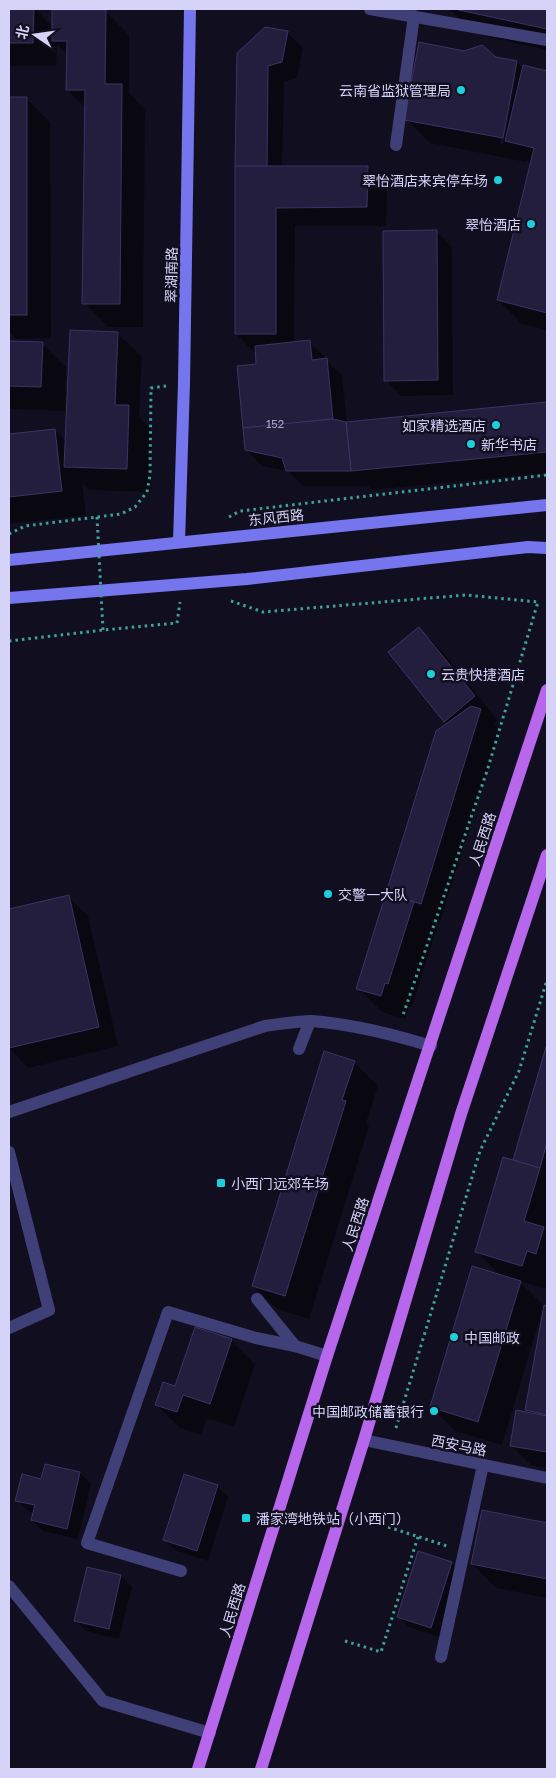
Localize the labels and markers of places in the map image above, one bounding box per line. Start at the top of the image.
place label: 云南省监狱管理局 [339,82,451,99]
marker: 云南省监狱管理局 [455,84,467,96]
place label: 翠怡酒店来宾停车场 [362,172,488,189]
marker: 翠怡酒店来宾停车场 [492,174,504,186]
place label: 翠怡酒店 [465,216,521,233]
marker: 翠怡酒店 [525,218,537,230]
place label: 如家精选酒店 [402,417,486,434]
marker: 如家精选酒店 [490,419,502,431]
place label: 新华书店 [481,436,537,453]
marker: 新华书店 [465,438,477,450]
place label: 云贵快捷酒店 [441,666,525,683]
marker: 云贵快捷酒店 [425,668,437,680]
place label: 交警一大队 [338,886,408,903]
marker: 交警一大队 [322,888,334,900]
place label: 小西门远郊车场 [231,1175,329,1192]
marker: 小西门远郊车场 [215,1177,227,1189]
place label: 中国邮政 [464,1329,520,1346]
marker: 中国邮政 [448,1331,460,1343]
place label: 中国邮政储蓄银行 [312,1403,424,1420]
marker: 中国邮政储蓄银行 [428,1405,440,1417]
place label: 潘家湾地铁站（小西门） [256,1510,410,1527]
marker: 潘家湾地铁站（小西门） [240,1512,252,1524]

